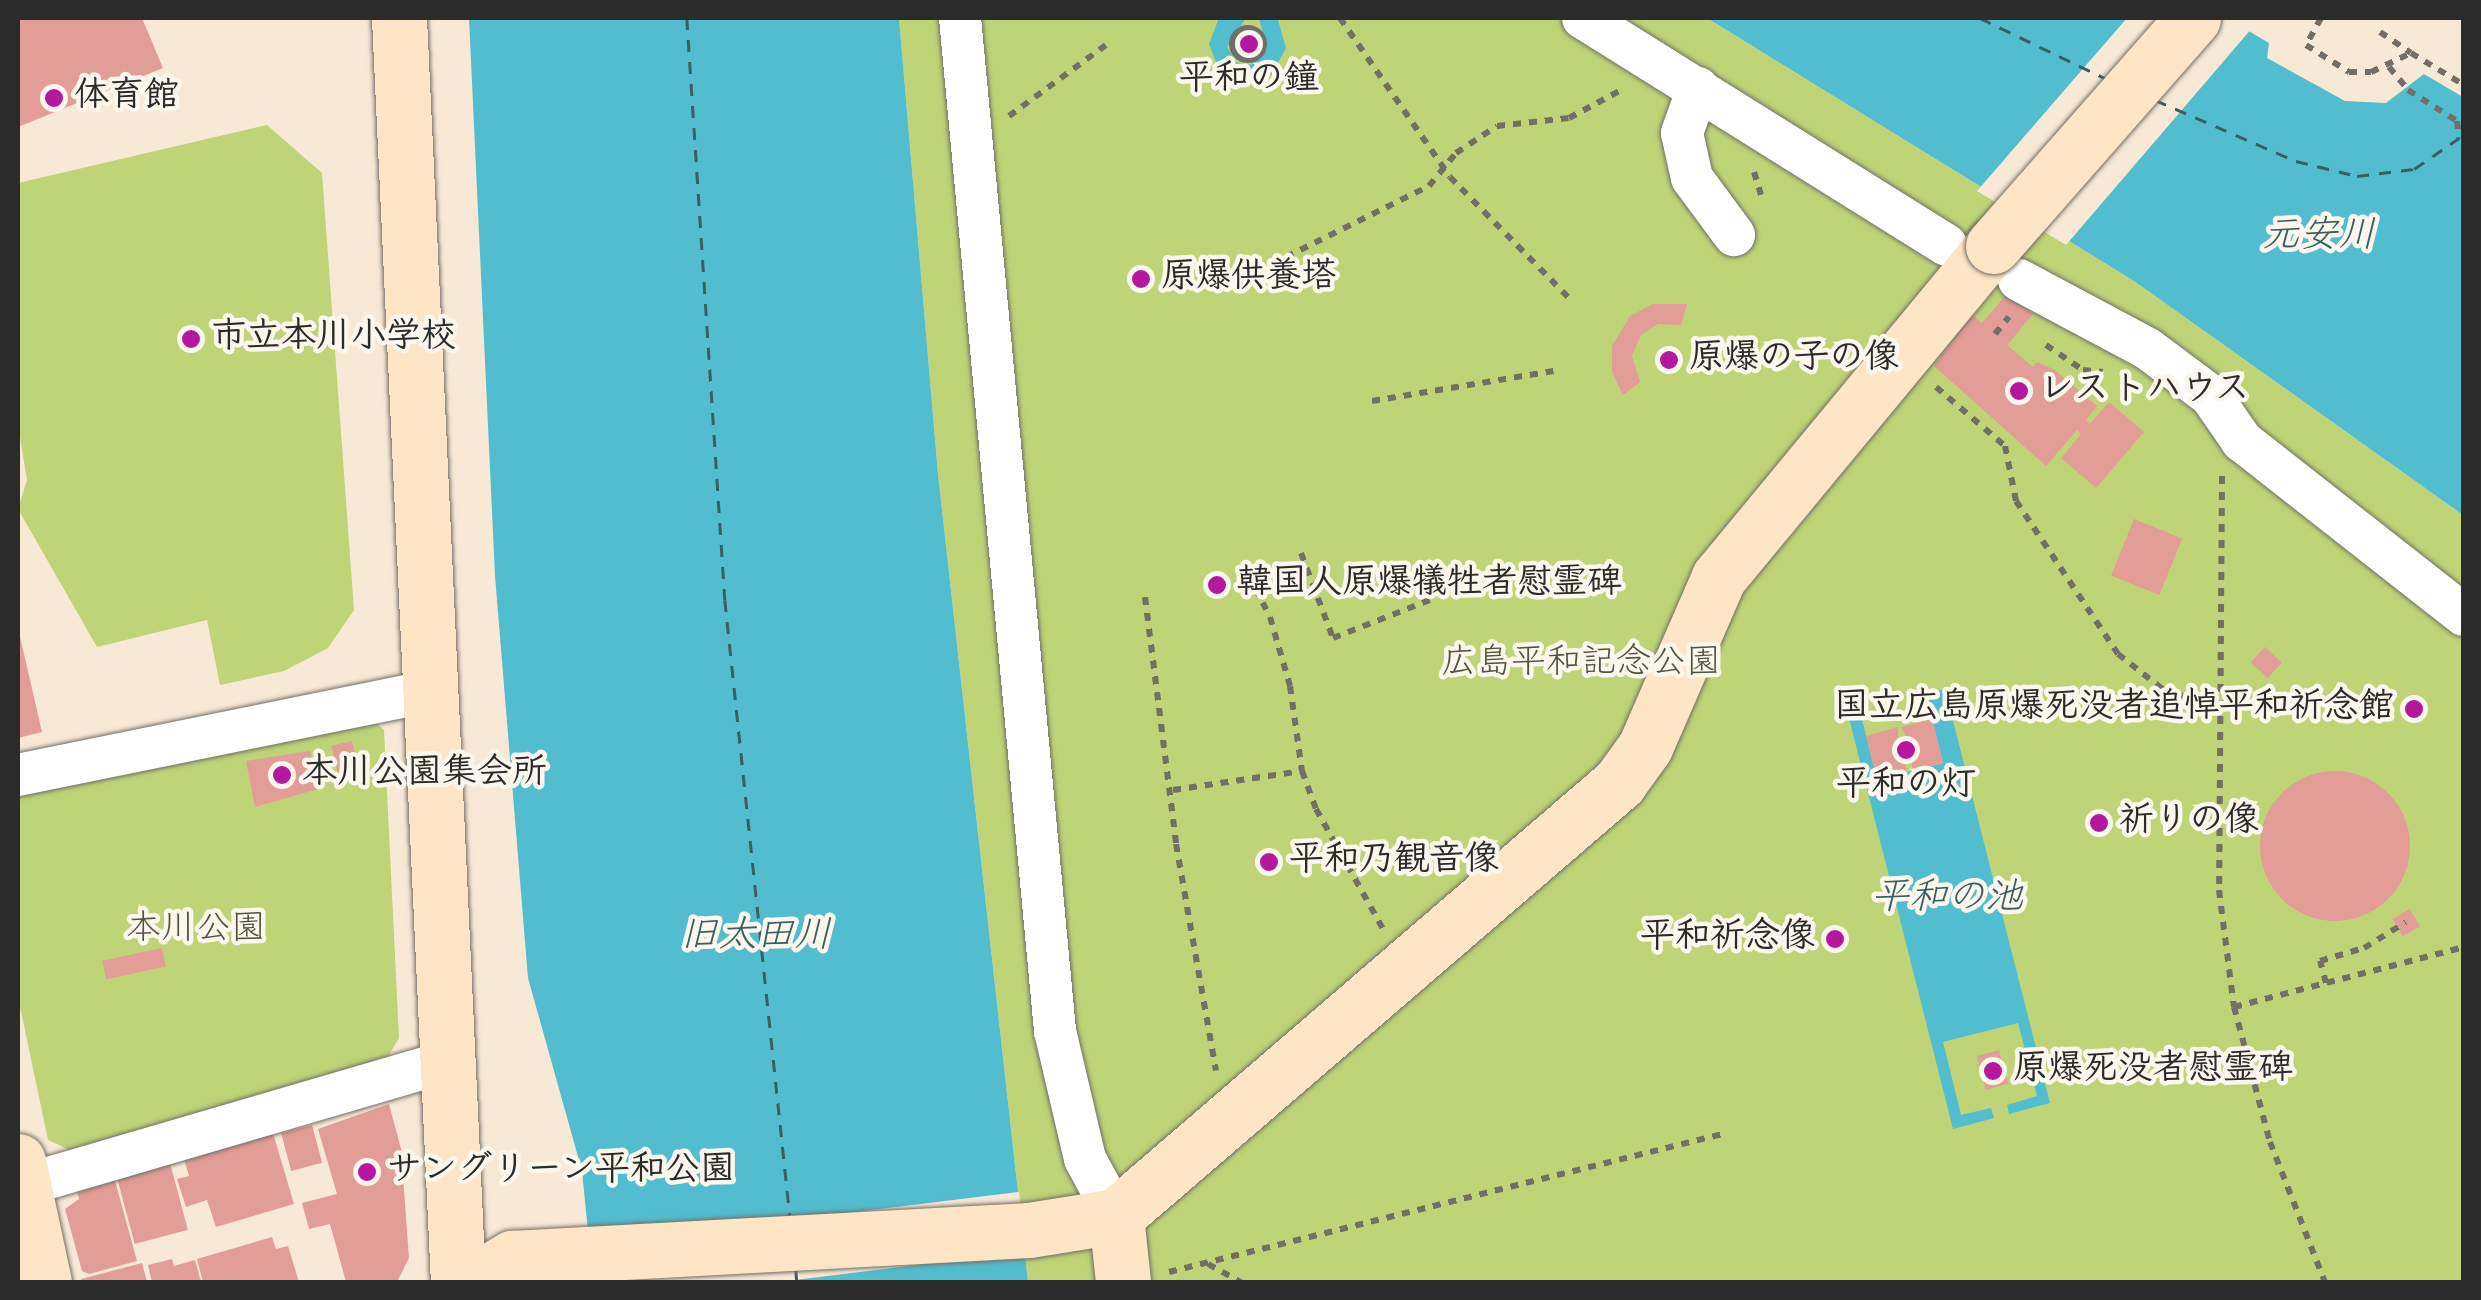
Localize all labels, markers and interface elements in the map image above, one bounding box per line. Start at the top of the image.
marker: 平和の鐘 [1238,33,1260,55]
place label: 平和の鐘 [1179,60,1319,102]
place label: 体育館 [74,77,179,119]
marker: 体育館 [43,87,65,109]
water label: 元安川 [2262,216,2376,262]
place label: 原爆供養塔 [1161,258,1336,300]
marker: 原爆供養塔 [1130,268,1152,290]
place label: 市立本川小学校 [211,318,456,360]
marker: 市立本川小学校 [180,328,202,350]
place label: 原爆の子の像 [1689,339,1899,381]
marker: 原爆の子の像 [1658,349,1680,371]
place label: レストハウス [2039,370,2249,412]
marker: レストハウス [2008,380,2030,402]
place label: 韓国人原爆犠牲者慰霊碑 [1237,564,1622,606]
marker: 韓国人原爆犠牲者慰霊碑 [1206,574,1228,596]
park label: 広島平和記念公園 [1441,644,1721,686]
place label: 国立広島原爆死没者追悼平和祈念館 [1834,688,2394,730]
marker: 国立広島原爆死没者追悼平和祈念館 [2403,698,2425,720]
marker: 平和の灯 [1895,739,1917,761]
place label: 本川公園集会所 [302,754,547,796]
marker: 本川公園集会所 [271,764,293,786]
place label: 平和の灯 [1836,766,1976,808]
place label: 祈りの像 [2119,802,2259,844]
marker: 祈りの像 [2088,812,2110,834]
place label: 平和乃観音像 [1289,841,1499,883]
marker: 平和乃観音像 [1258,851,1280,873]
water label: 平和の池 [1871,878,2023,924]
park label: 本川公園 [126,910,266,952]
water label: 旧太田川 [680,916,832,962]
place label: 平和祈念像 [1640,918,1815,960]
marker: 平和祈念像 [1824,928,1846,950]
place label: 原爆死没者慰霊碑 [2013,1050,2293,1092]
marker: 原爆死没者慰霊碑 [1982,1060,2004,1082]
place label: サングリーン平和公園 [387,1151,737,1193]
marker: サングリーン平和公園 [356,1161,378,1183]

